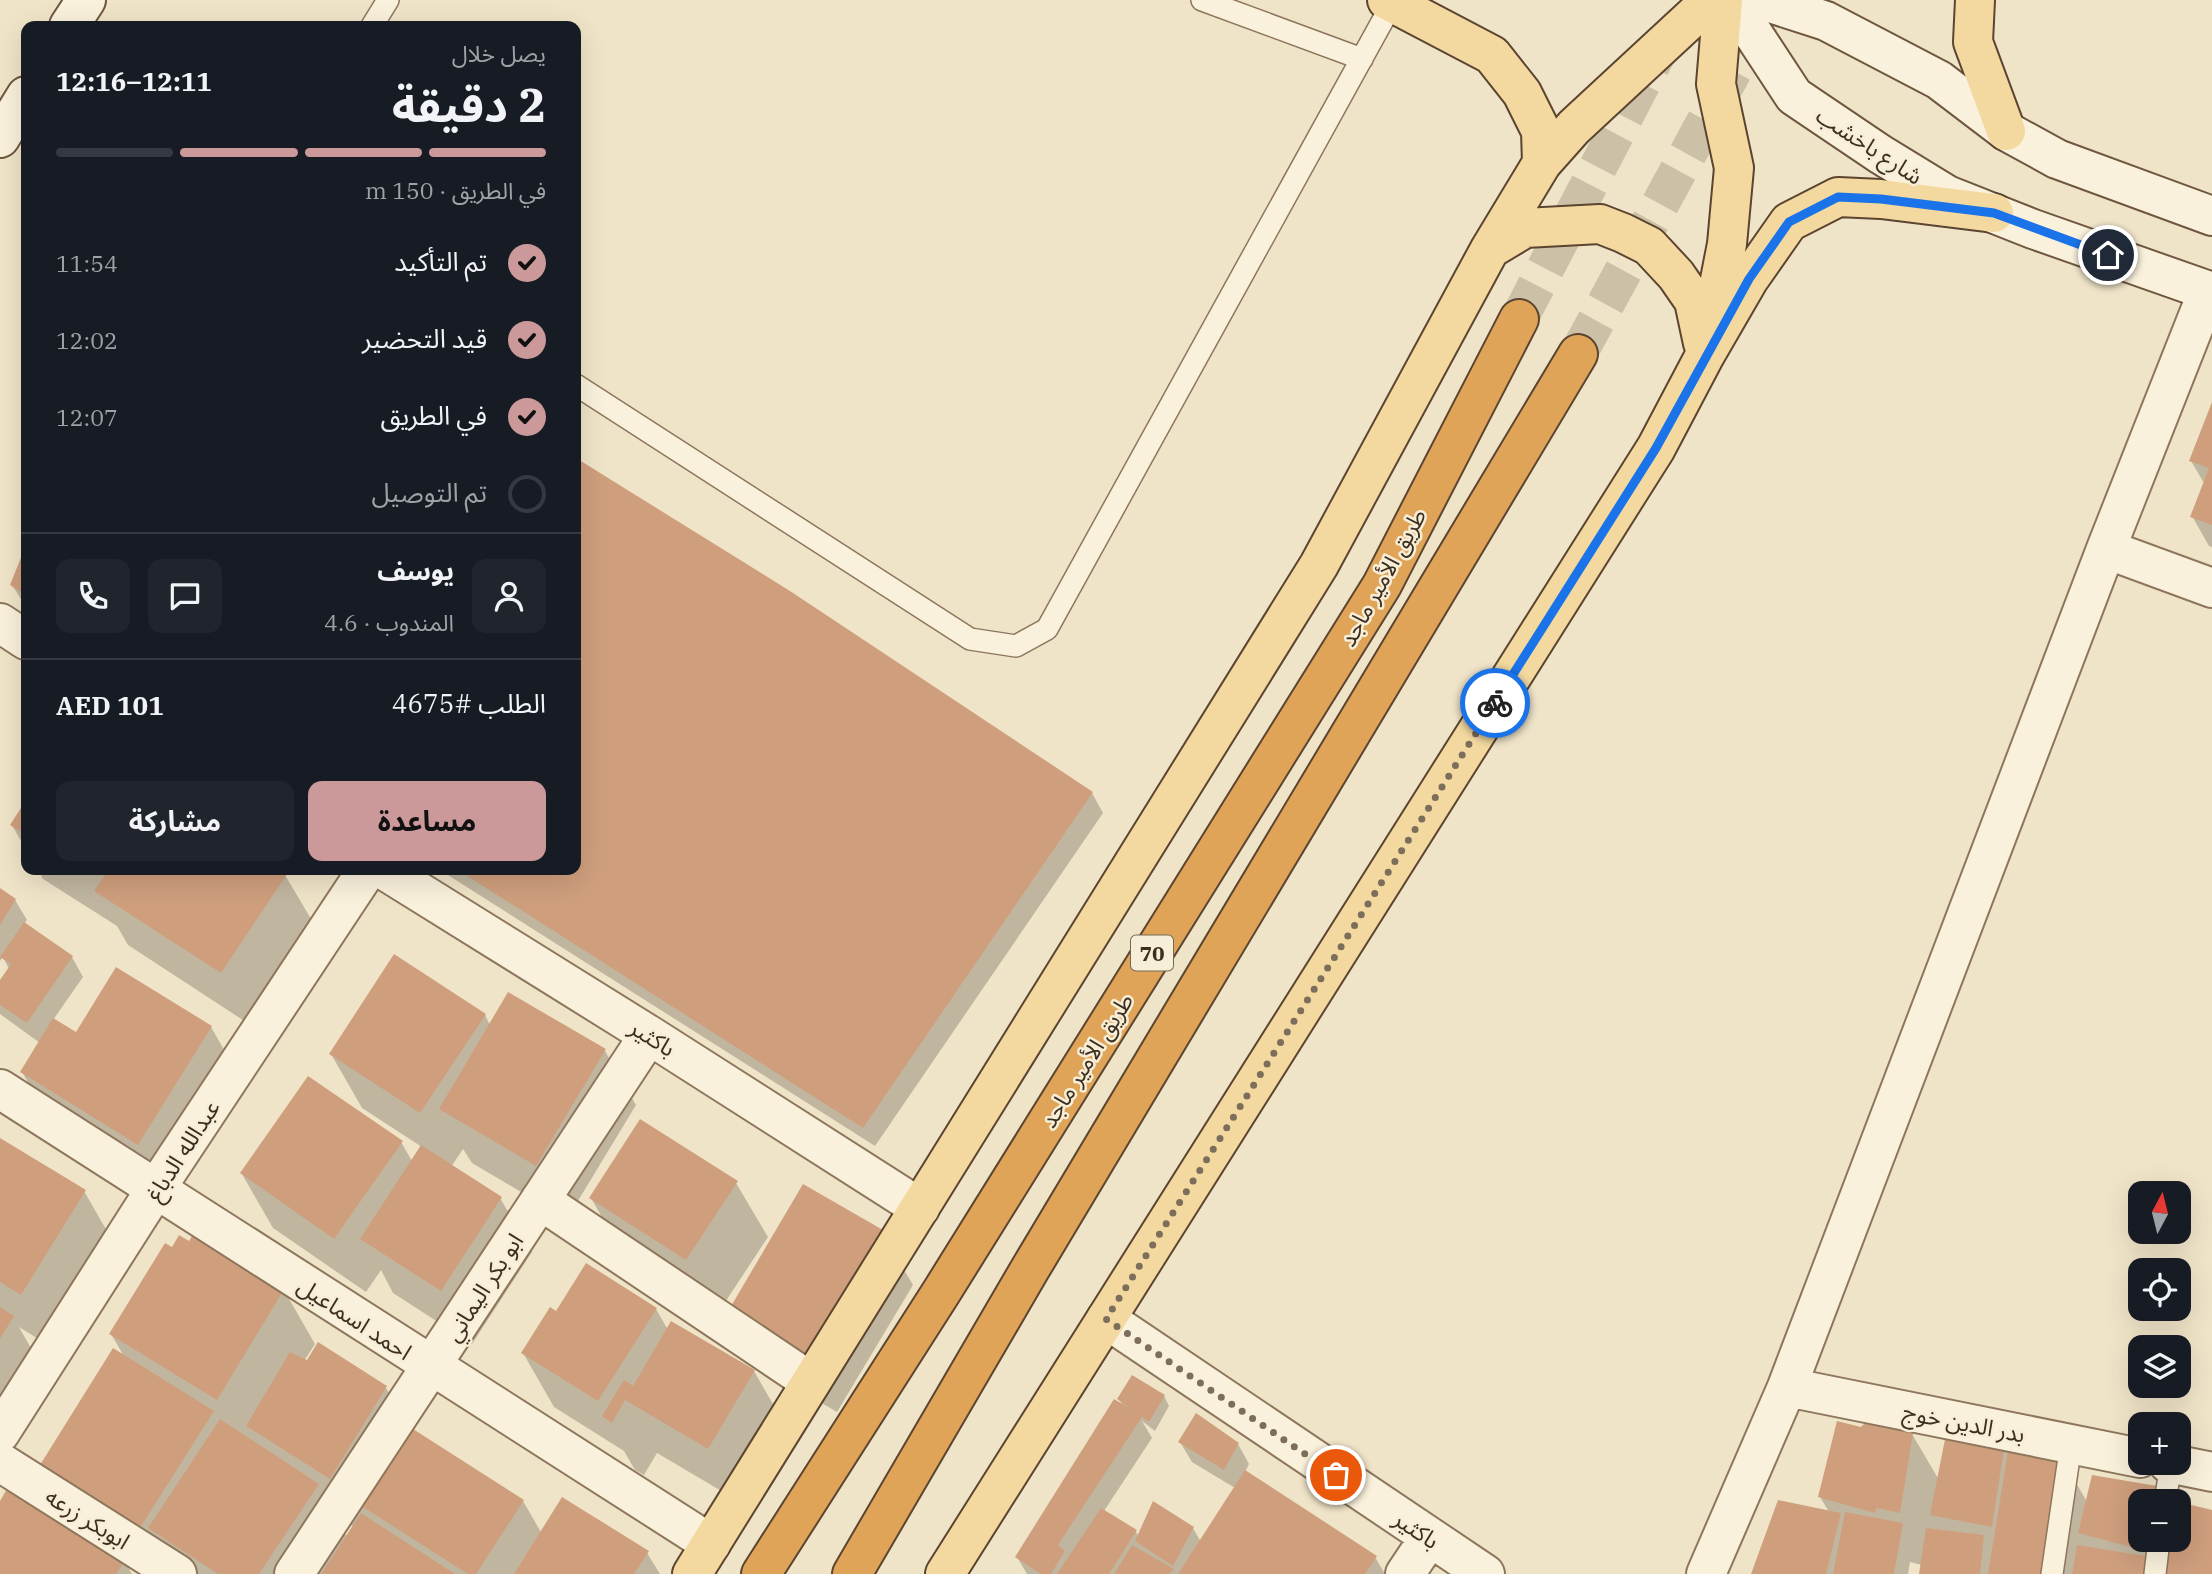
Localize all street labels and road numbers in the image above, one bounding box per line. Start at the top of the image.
street label: شارع باخشب [1809,99,1929,193]
street label: طريق الأمير ماجد [1332,503,1432,651]
road number: 70 [1131,936,1173,970]
street label: طريق الأمير ماجد [1033,987,1139,1133]
street label: باكثير [624,1011,682,1063]
street label: عبدالله الدباغ [138,1094,228,1208]
street label: ابو بكر اليماني [437,1227,532,1349]
street label: احمد اسماعيل [292,1270,418,1366]
street label: بدر الدين خوج [1900,1395,2028,1451]
street label: ابوبكر زرعه [40,1480,136,1556]
street label: باكثير [1388,1502,1446,1555]

